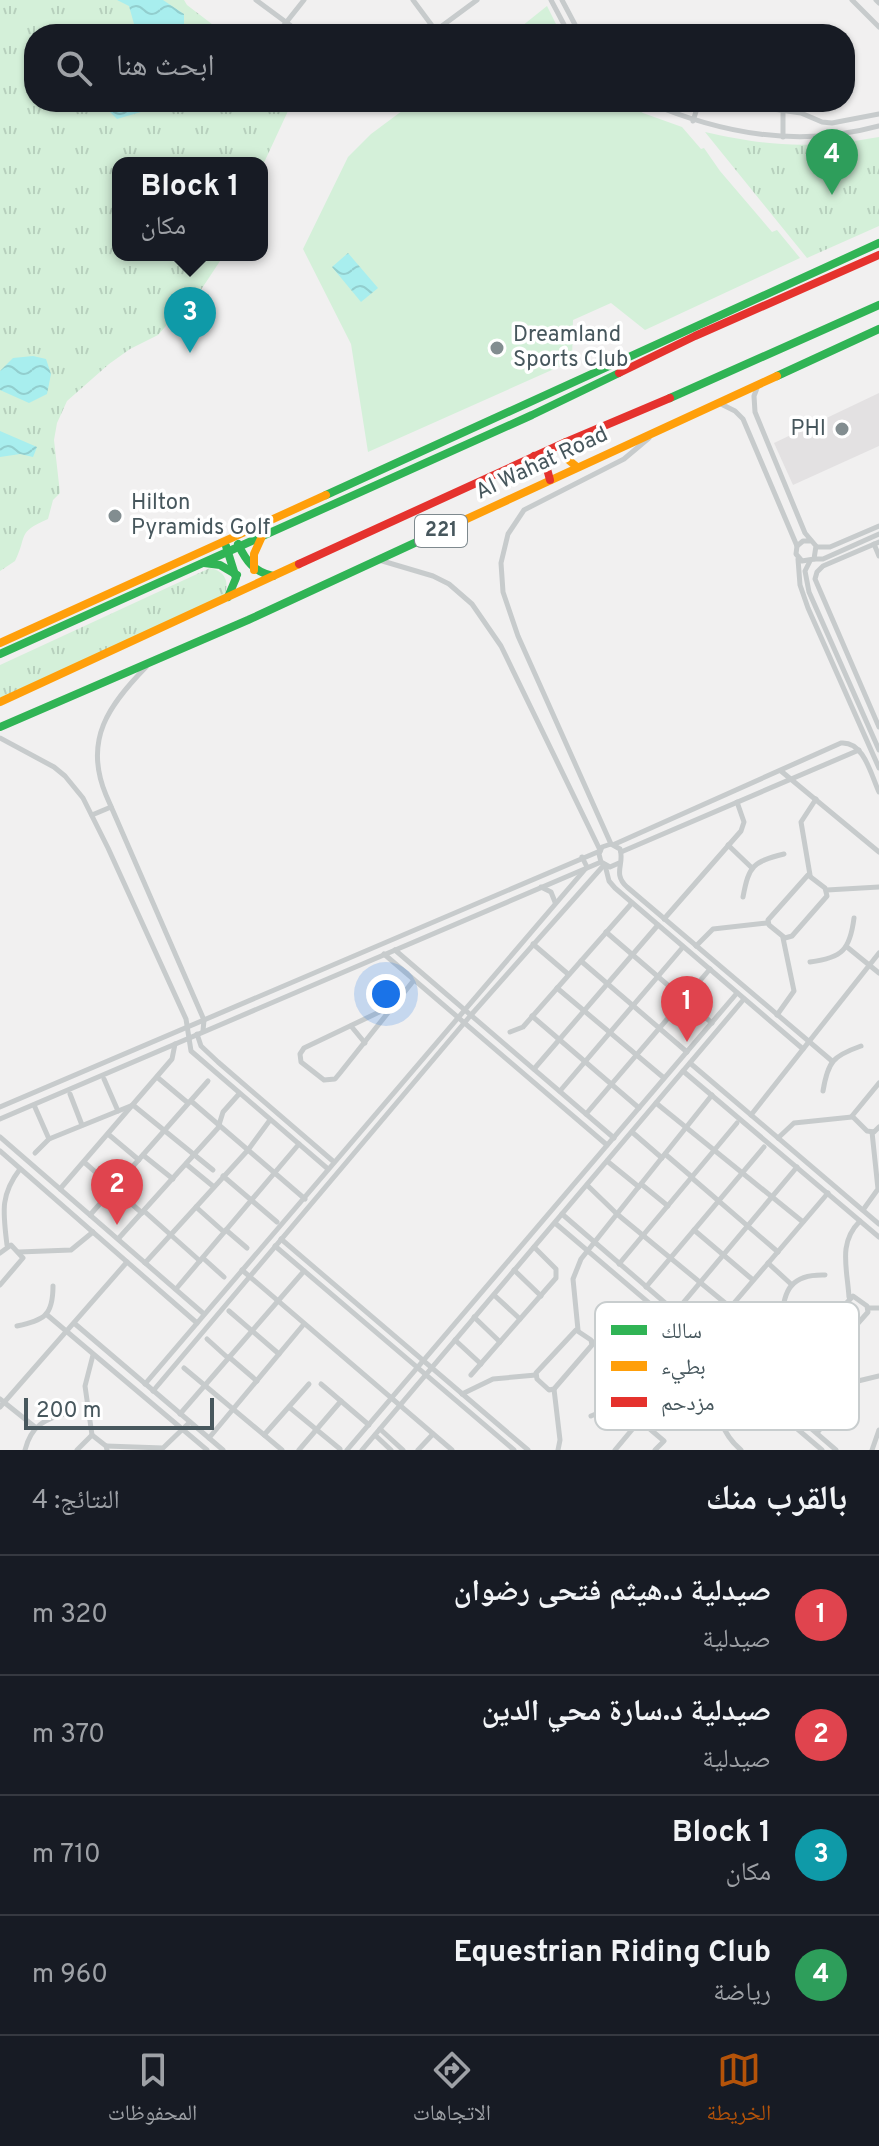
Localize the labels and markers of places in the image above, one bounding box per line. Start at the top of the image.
pin: 4 [806,129,858,195]
pin: 3 [164,287,216,353]
place label: Dreamland Sports Club [513,322,628,374]
marker: Dreamland Sports Club [488,339,506,357]
place label: PHI [791,416,826,443]
marker: PHI [833,420,851,438]
place label: Hilton Pyramids Golf [131,490,270,542]
marker: Hilton Pyramids Golf [106,507,124,525]
pin: 1 [661,976,713,1042]
pin: 2 [91,1159,143,1225]

